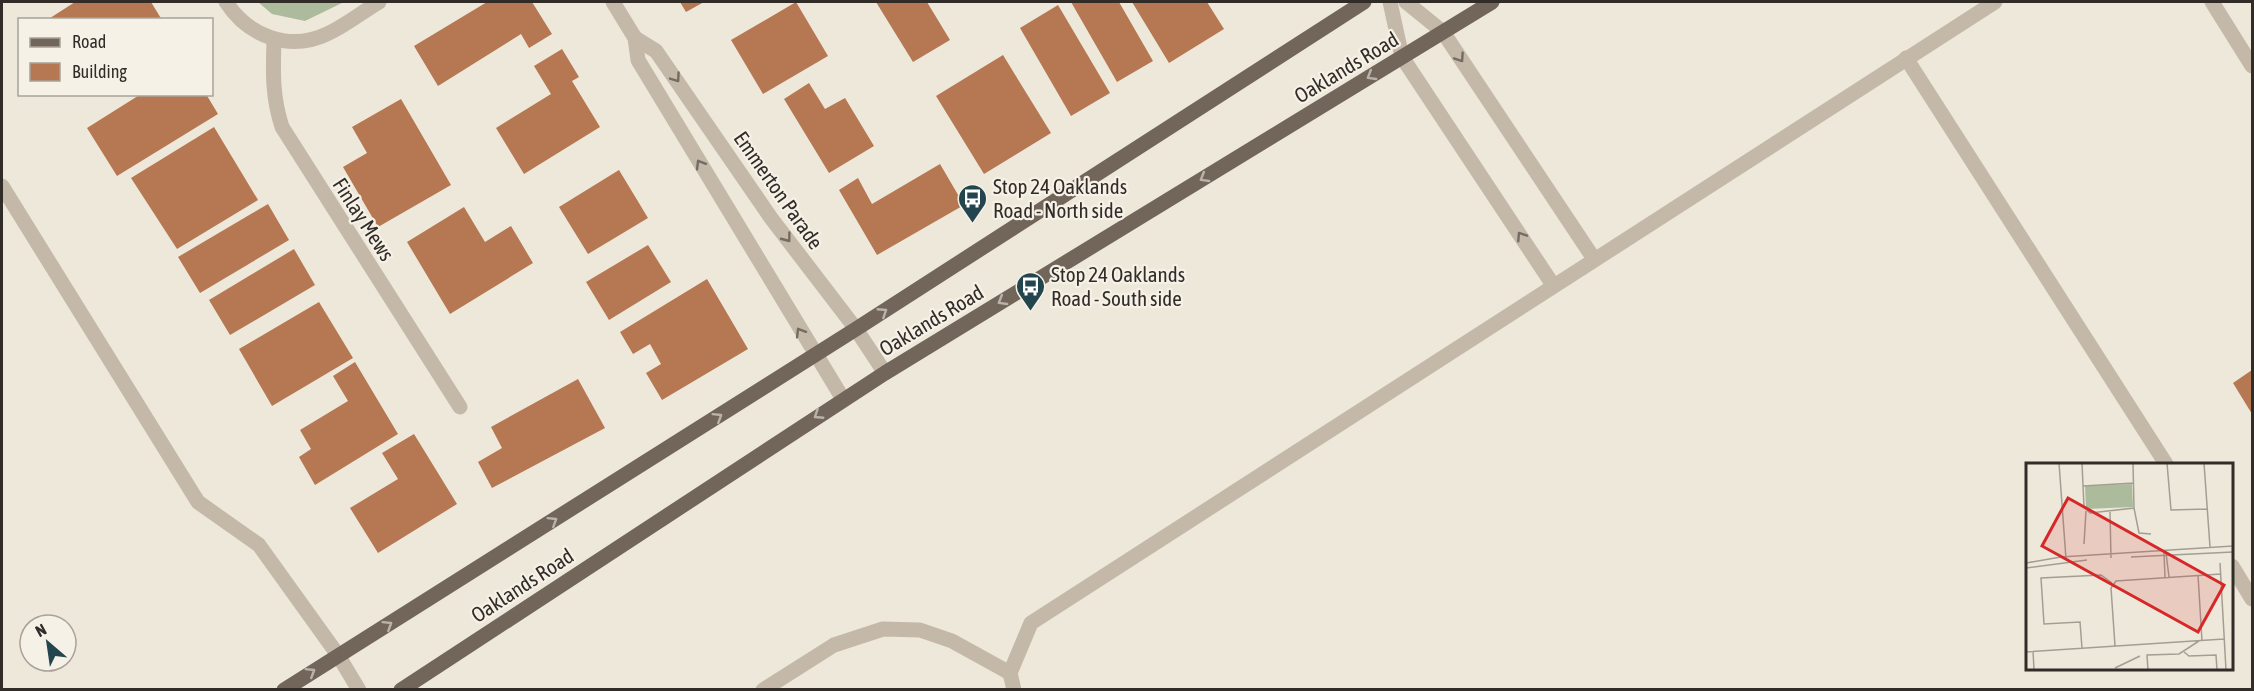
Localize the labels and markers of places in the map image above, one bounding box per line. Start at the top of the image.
place label: Stop 24 Oaklands Road - North side [993,174,1127,222]
bus stop icon: Stop 24 Oaklands Road - North side [956,182,988,224]
place label: Stop 24 Oaklands Road - South side [1051,262,1185,310]
bus stop icon: Stop 24 Oaklands Road - South side [1014,270,1046,312]

